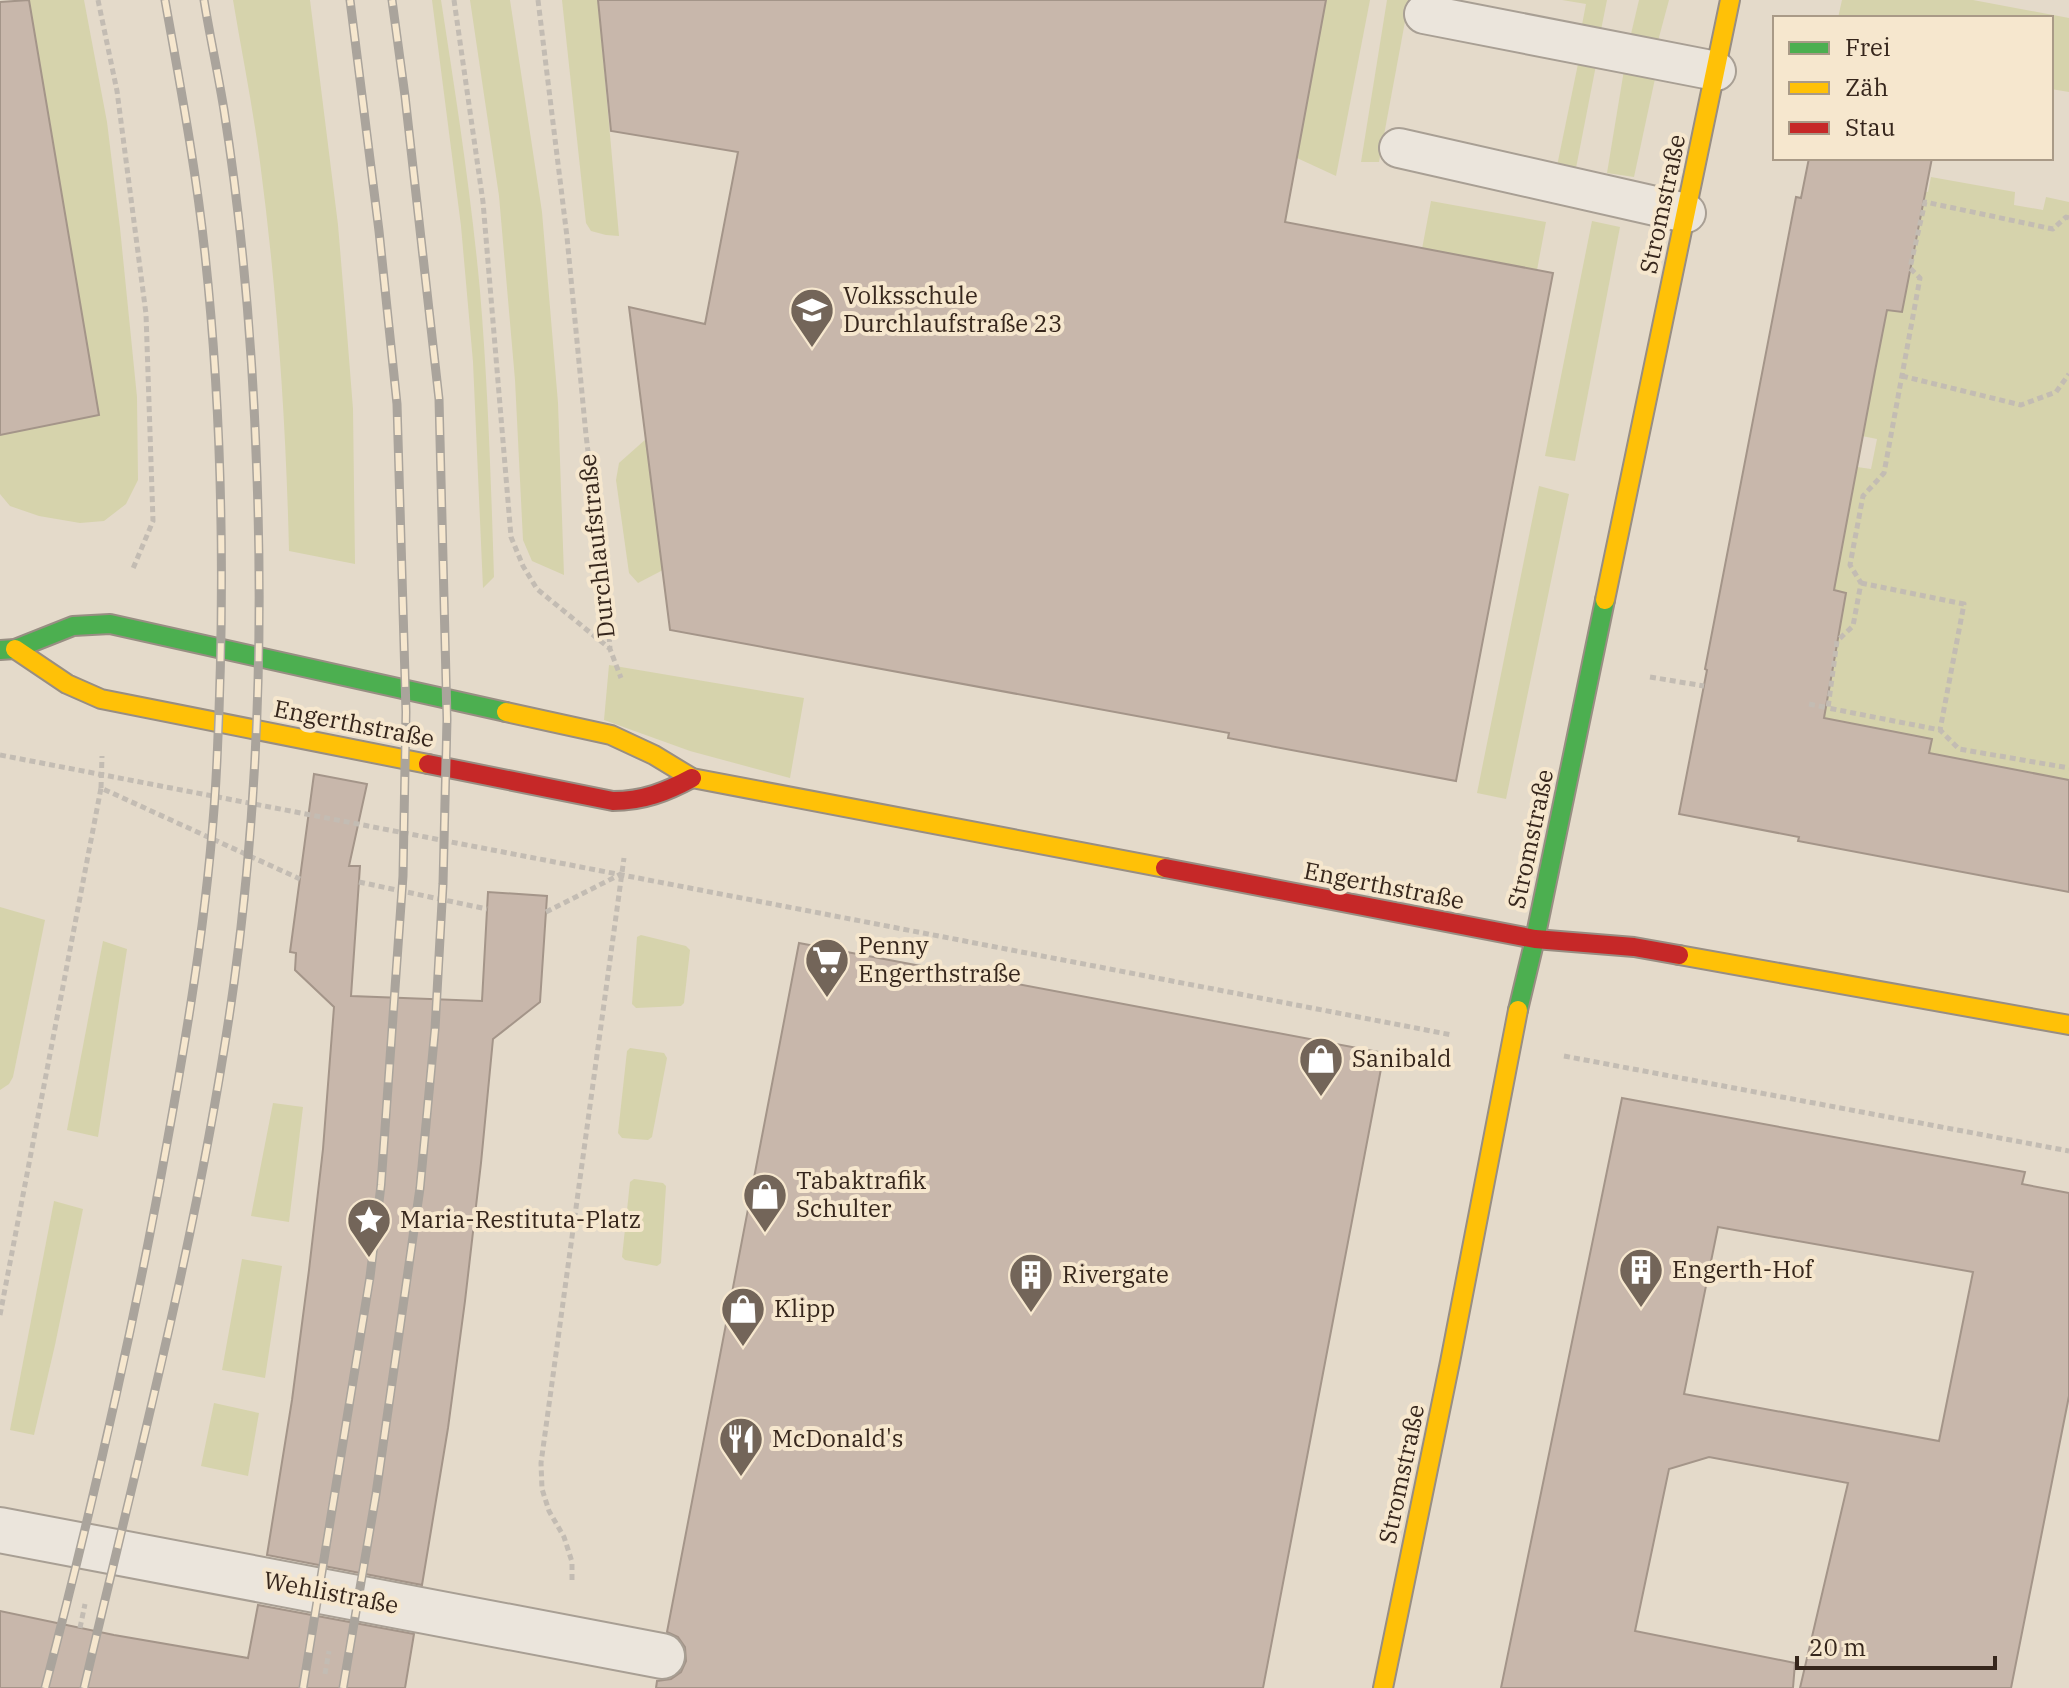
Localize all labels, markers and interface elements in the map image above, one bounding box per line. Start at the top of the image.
legend [1773,16,2053,160]
text: Frei [1845,31,1890,63]
text: Zäh [1845,71,1888,103]
text: Stau [1845,111,1896,143]
street label: Stromstraße [1632,131,1692,276]
place label: Volksschule Durchlaufstraße 23 [843,279,1062,339]
school or university icon: Volksschule Durchlaufstraße 23 [788,286,836,349]
street label: Durchlaufstraße [570,452,622,640]
street label: Engerthstraße [271,692,437,754]
street label: Stromstraße [1500,766,1560,911]
street label: Engerthstraße [1301,854,1467,916]
place label: Penny Engerthstraße [858,929,1021,989]
supermarket icon: Penny Engerthstraße [803,936,851,999]
shop icon: Sanibald [1297,1035,1345,1098]
place label: Sanibald [1352,1042,1452,1074]
place label: Tabaktrafik Schulter [796,1164,926,1224]
shop icon: Tabaktrafik Schulter [741,1171,789,1234]
place icon: Maria-Restituta-Platz [345,1196,393,1259]
place label: Maria-Restituta-Platz [400,1203,641,1235]
building icon: Engerth-Hof [1617,1246,1665,1309]
building icon: Rivergate [1007,1251,1055,1314]
place label: Engerth-Hof [1672,1253,1815,1285]
place label: Rivergate [1062,1258,1169,1290]
shop icon: Klipp [719,1285,767,1348]
place label: Klipp [774,1292,835,1324]
street label: Stromstraße [1371,1401,1431,1546]
restaurant icon: McDonald's [717,1415,765,1478]
place label: McDonald's [772,1422,904,1454]
street label: Wehlistraße [261,1563,401,1621]
scale bar [1797,1620,1995,1670]
text: 20 m [1809,1631,1866,1663]

